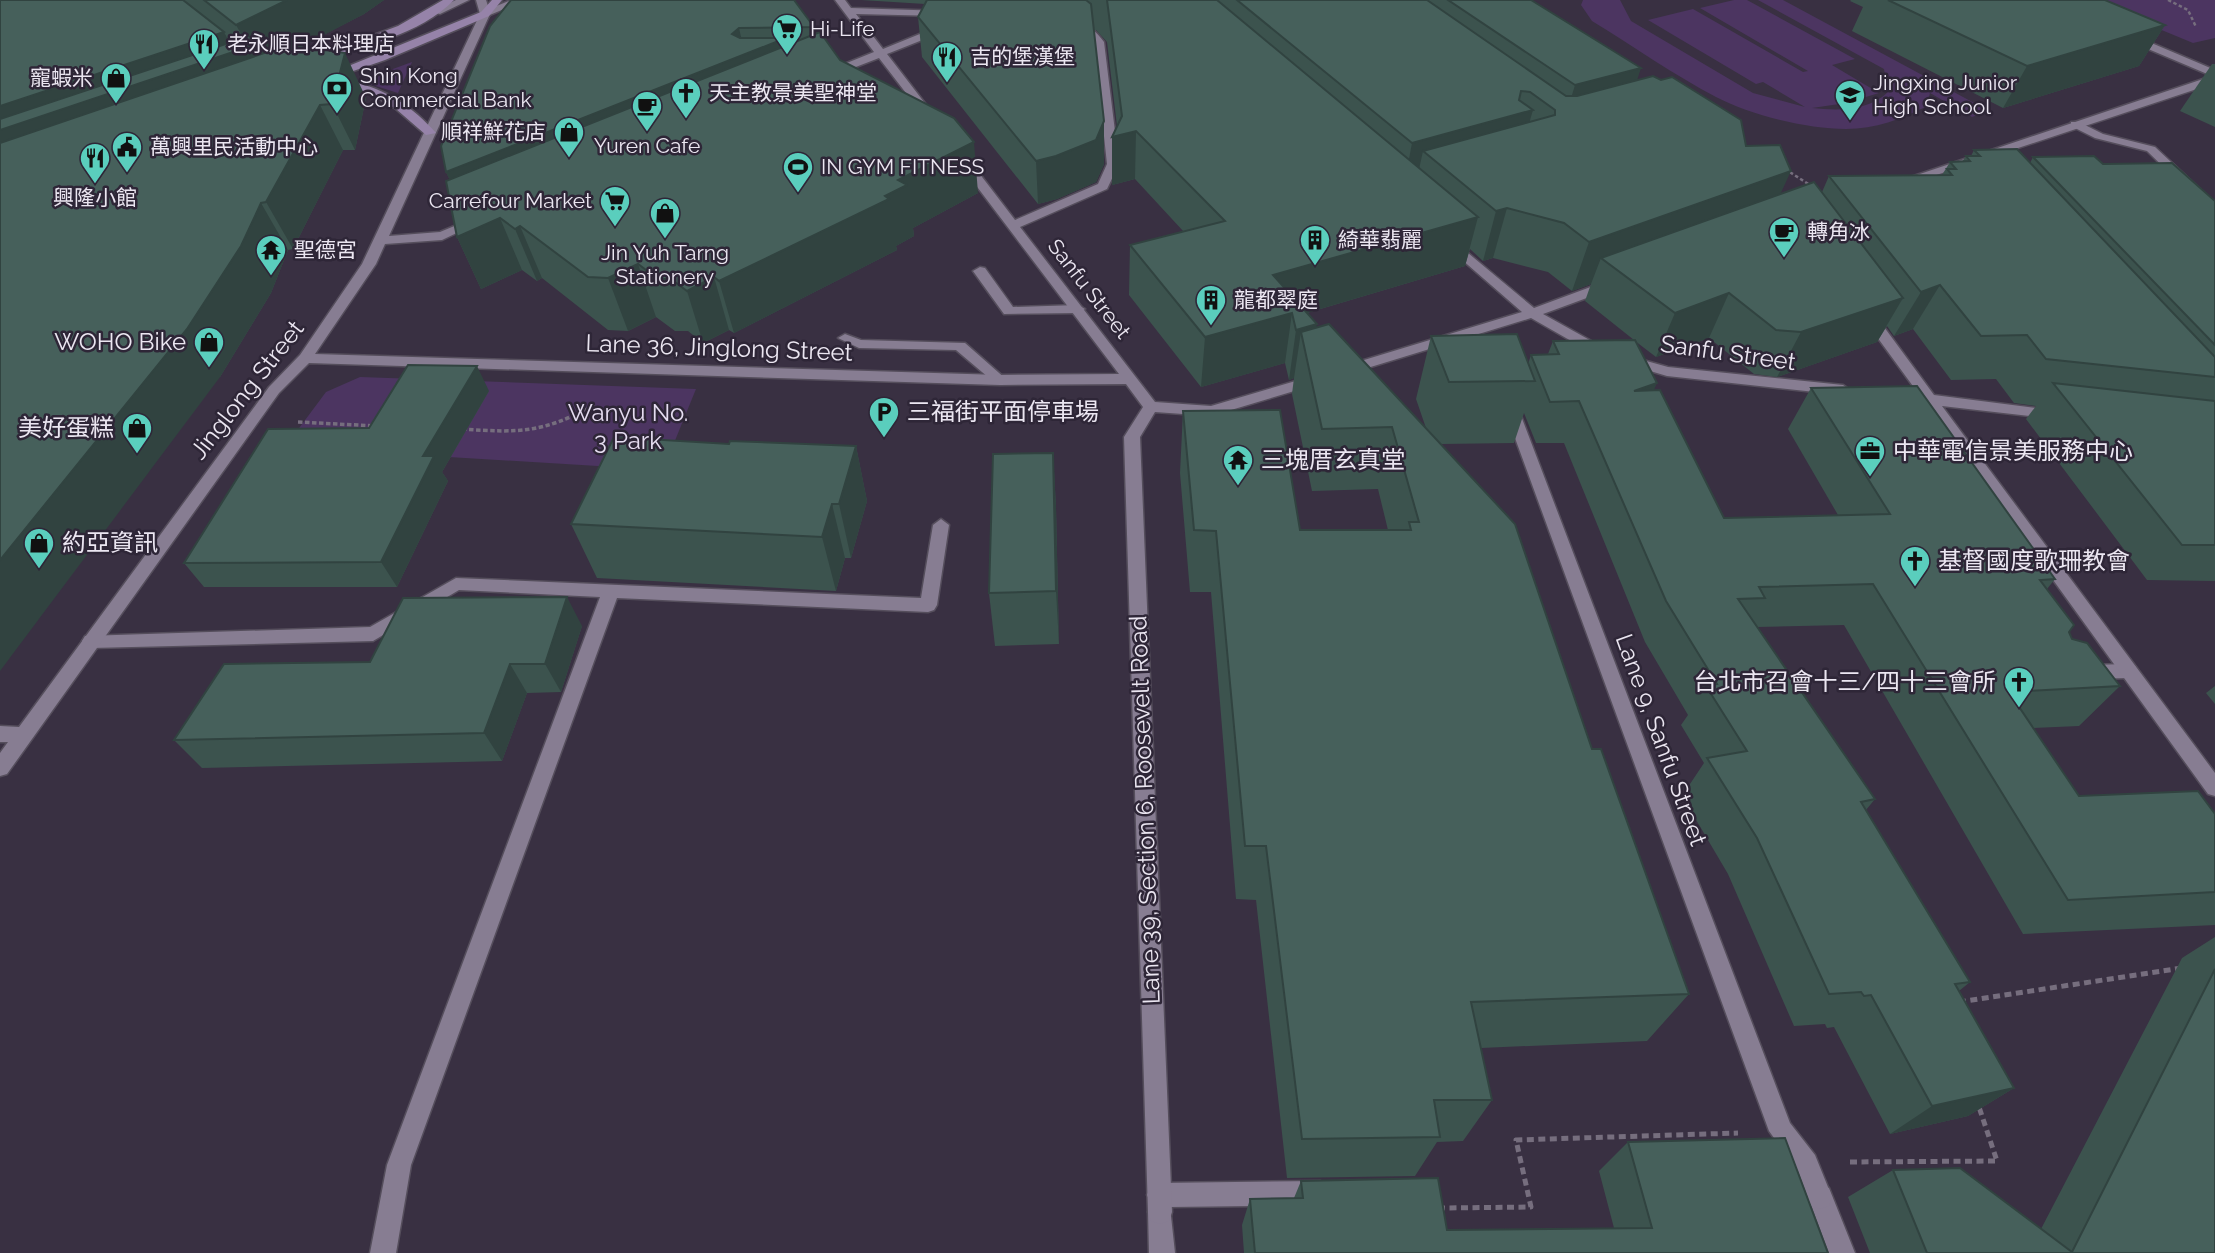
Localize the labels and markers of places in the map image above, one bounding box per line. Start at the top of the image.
supermarket icon: Hi-Life [770,12,804,56]
place label: Hi-Life [810,16,875,41]
restaurant icon: 老永順日本料理店 [187,27,221,71]
place label: 老永順日本料理店 [227,31,395,56]
restaurant icon: 吉的堡漢堡 [930,40,964,84]
place label: 吉的堡漢堡 [970,44,1075,69]
shop icon: 寵蝦米 [99,61,133,105]
place label: Shin Kong Commercial Bank [360,63,532,112]
place label: 寵蝦米 [30,65,93,90]
place label: Jingxing Junior High School [1873,70,2018,119]
bank icon: Shin Kong Commercial Bank [320,71,354,115]
church icon: 天主教景美聖神堂 [669,76,703,120]
school or university icon: Jingxing Junior High School [1833,78,1867,122]
place label: 天主教景美聖神堂 [709,80,877,105]
cafe icon: Yuren Cafe [630,89,664,133]
shop icon: 順祥鮮花店 [552,115,586,159]
place label: 順祥鮮花店 [441,119,546,144]
public building icon: 萬興里民活動中心 [110,130,144,174]
place label: Yuren Cafe [594,133,700,158]
place label: 萬興里民活動中心 [150,134,318,159]
restaurant icon: 興隆小館 [78,141,112,185]
sports icon: IN GYM FITNESS [781,150,815,194]
place label: IN GYM FITNESS [821,154,985,179]
supermarket icon: Carrefour Market [598,184,632,228]
place label: 興隆小館 [53,185,137,210]
place label: Carrefour Market [429,188,592,213]
shop icon: Jin Yuh Tarng Stationery [648,196,682,240]
cafe icon: 轉角冰 [1767,215,1801,259]
place label: 轉角冰 [1807,219,1870,244]
building icon: 綺華翡麗 [1298,223,1332,267]
place label: 綺華翡麗 [1338,227,1422,252]
temple icon: 聖德宮 [254,233,288,277]
place label: 聖德宮 [294,237,357,262]
place label: Jin Yuh Tarng Stationery [601,240,729,289]
building icon: 龍都翠庭 [1194,283,1228,327]
place label: 龍都翠庭 [1234,287,1318,312]
shop icon: WOHO Bike [192,325,226,369]
place label: WOHO Bike [54,327,186,356]
parking icon: 三福街平面停車場 [867,395,901,439]
place label: 三福街平面停車場 [907,397,1099,426]
shop icon: 美好蛋糕 [120,411,154,455]
place label: 美好蛋糕 [18,413,114,442]
office icon: 中華電信景美服務中心 [1853,434,1887,478]
place label: 中華電信景美服務中心 [1893,436,2133,465]
temple icon: 三塊厝玄真堂 [1221,443,1255,487]
place label: 三塊厝玄真堂 [1261,445,1405,474]
shop icon: 約亞資訊 [22,526,56,570]
place label: 約亞資訊 [62,528,158,557]
church icon: 基督國度歌珊教會 [1898,544,1932,588]
place label: 基督國度歌珊教會 [1938,546,2130,575]
church icon: 台北市召會十三/四十三會所 [2002,665,2036,709]
place label: 台北市召會十三/四十三會所 [1694,667,1996,696]

